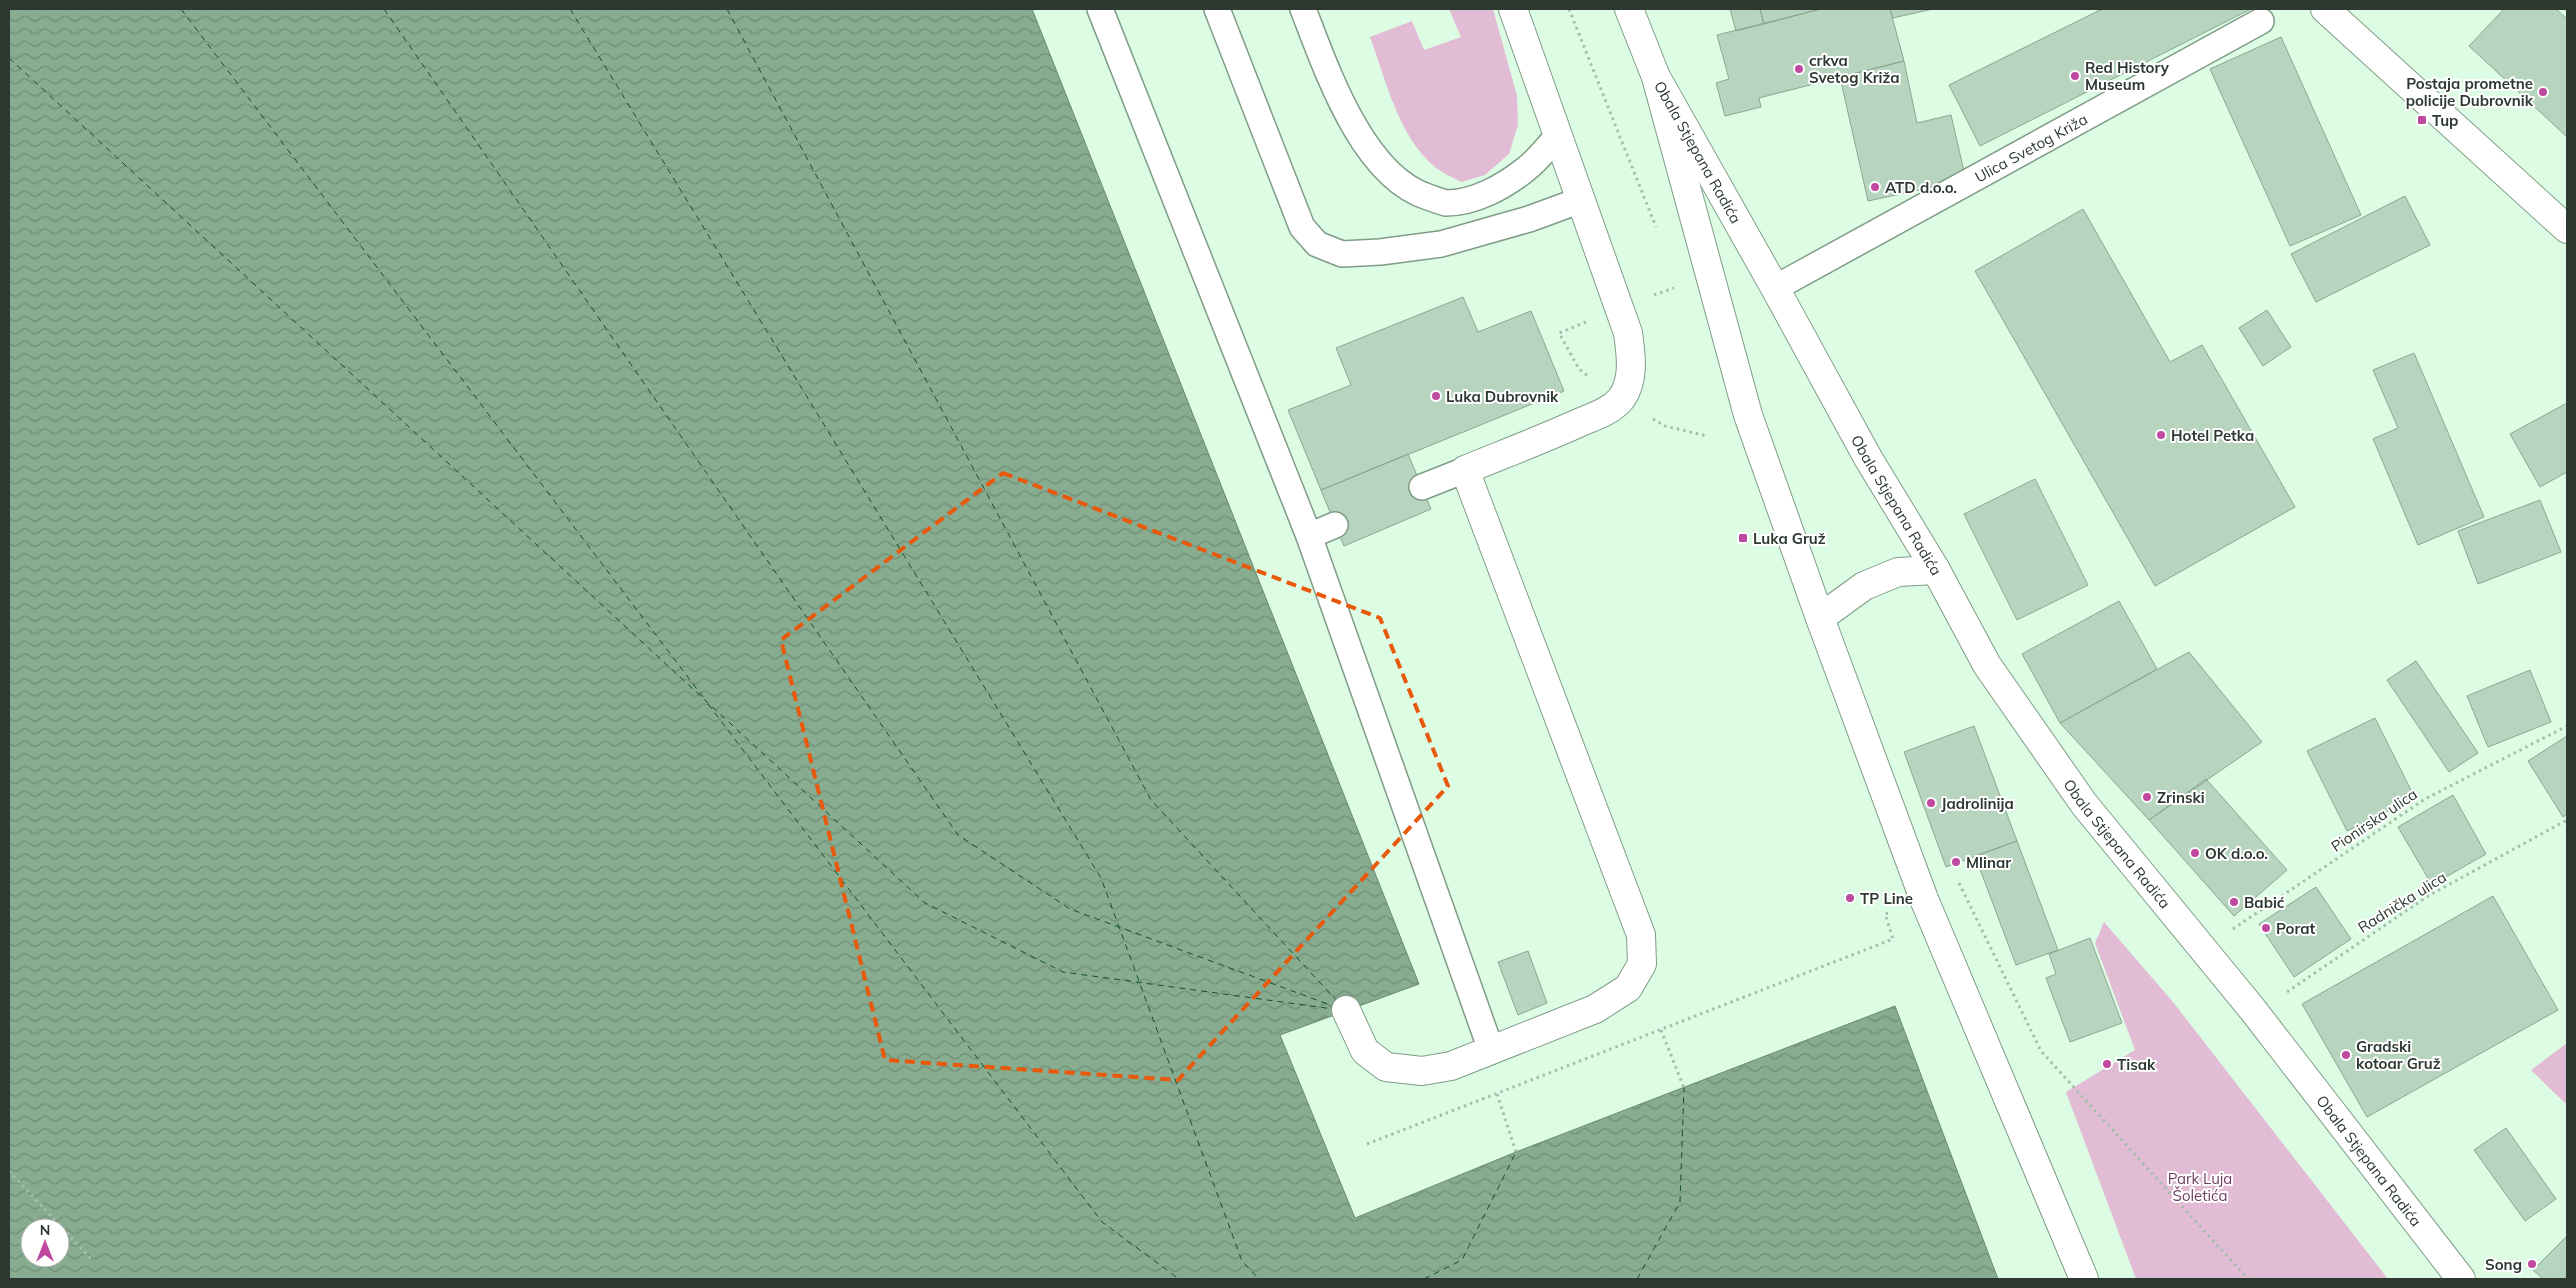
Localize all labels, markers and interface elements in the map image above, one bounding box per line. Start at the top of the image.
place label: crkva Svetog Križa [1809,51,1900,87]
place label: Red History Museum [2085,58,2170,94]
marker: crkva Svetog Križa [1793,63,1805,75]
marker: Red History Museum [2069,70,2081,82]
place label: Postaja prometne policije Dubrovnik [2406,74,2534,110]
street label: Obala Stjepana Radića [1651,77,1746,227]
marker: Postaja prometne policije Dubrovnik [2537,86,2549,98]
street label: Ulica Svetog Križa [1971,109,2091,186]
place label: Tup [2432,111,2458,130]
marker: Tup [2416,114,2428,126]
place label: ATD d.o.o. [1885,178,1957,197]
marker: ATD d.o.o. [1869,181,1881,193]
place label: Luka Dubrovnik [1446,387,1559,406]
marker: Luka Dubrovnik [1430,390,1442,402]
place label: Hotel Petka [2171,426,2254,445]
marker: Hotel Petka [2155,429,2167,441]
street label: Obala Stjepana Radića [1848,431,1946,579]
place label: Luka Gruž [1753,529,1826,548]
marker: Luka Gruž [1737,532,1749,544]
street label: Obala Stjepana Radića [2060,775,2175,912]
street label: Pionirska ulica [2327,784,2421,856]
place label: Zrinski [2157,788,2205,807]
marker: Zrinski [2141,791,2153,803]
place label: Jadrolinija [1941,794,2014,813]
marker: Jadrolinija [1925,797,1937,809]
place label: OK d.o.o. [2205,844,2268,863]
marker: OK d.o.o. [2189,847,2201,859]
place label: Mlinar [1966,853,2011,872]
marker: Mlinar [1950,856,1962,868]
street label: Radnička ulica [2354,867,2450,937]
place label: TP Line [1860,889,1913,908]
marker: TP Line [1844,892,1856,904]
place label: Babić [2244,893,2285,912]
marker: Babić [2228,896,2240,908]
place label: Porat [2276,919,2316,938]
marker: Porat [2260,922,2272,934]
place label: Gradski kotoar Gruž [2356,1037,2441,1073]
marker: Gradski kotoar Gruž [2340,1049,2352,1061]
place label: Tisak [2117,1055,2156,1074]
marker: Tisak [2101,1058,2113,1070]
street label: Obala Stjepana Radića [2313,1091,2426,1230]
park label: Park Luja Šoletića [2168,1169,2232,1205]
north arrow [20,1218,70,1268]
text: N [40,1221,50,1239]
place label: Song [2485,1255,2522,1274]
marker: Song [2526,1258,2538,1270]

